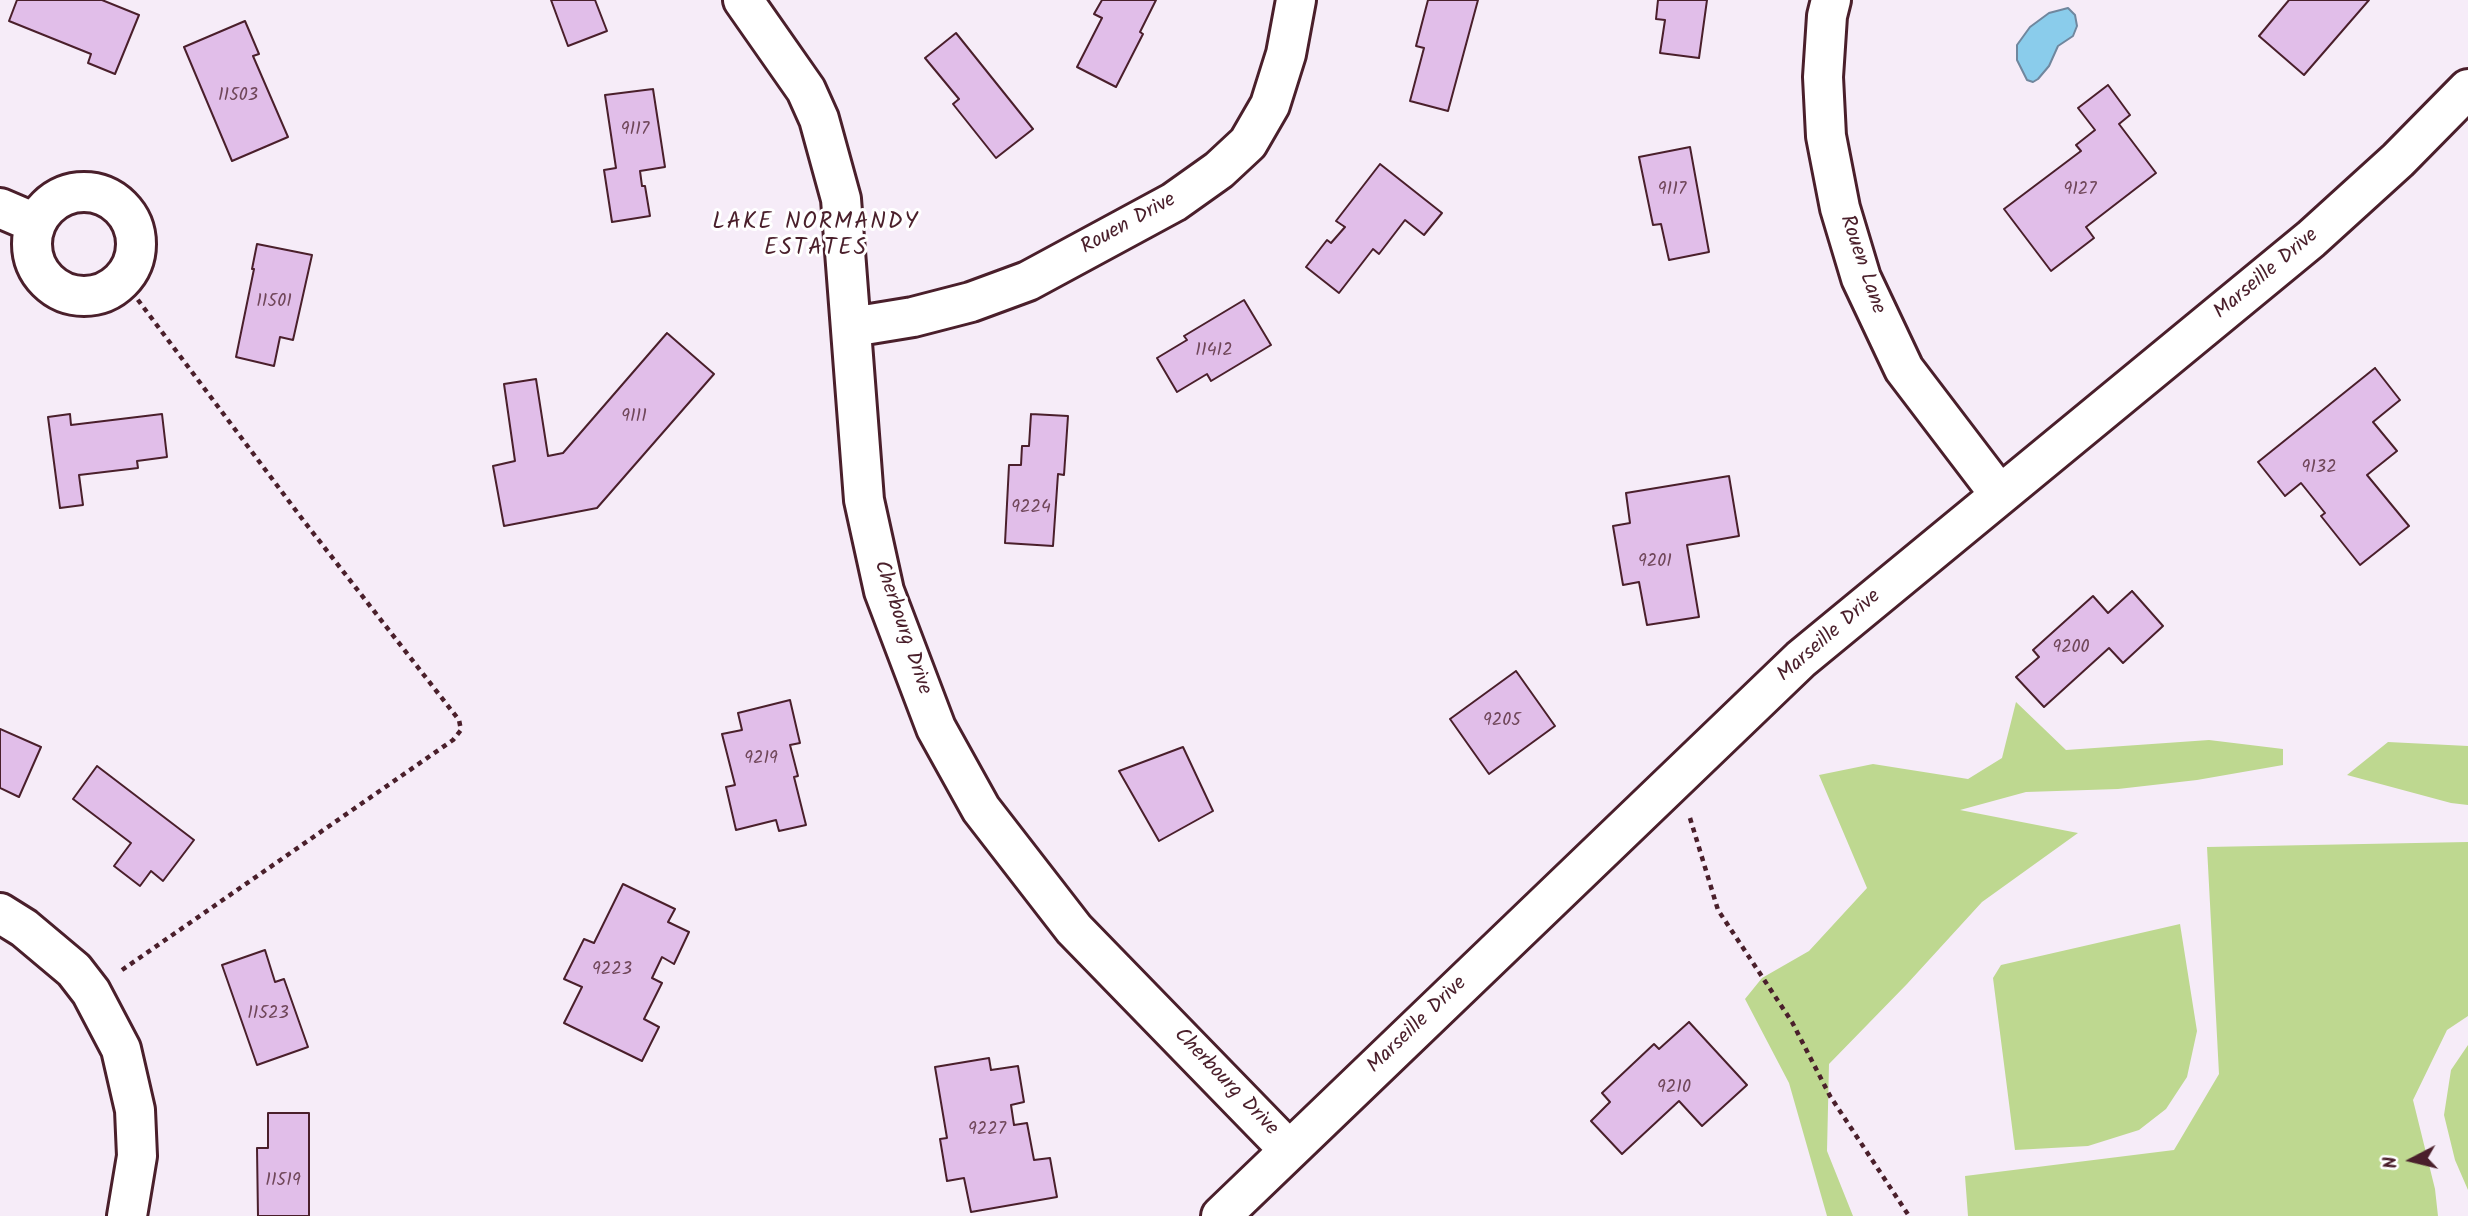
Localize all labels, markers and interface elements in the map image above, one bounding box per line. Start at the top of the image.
house number: 11503 [218,86,258,108]
house number: 9117 [621,120,649,142]
house number: 9117 [1658,180,1686,202]
house number: 9127 [2063,180,2097,202]
street label: Rouen Drive [1077,189,1181,261]
district label: LAKE NORMANDY ESTATES [714,210,918,264]
street label: Rouen Lane [1832,212,1890,318]
street label: Marseille Drive [2210,224,2324,326]
house number: 11501 [256,292,292,314]
house number: 11412 [1195,341,1233,363]
house number: 9111 [621,407,647,429]
house number: 9132 [2301,458,2337,480]
house number: 9224 [1011,498,1051,520]
house number: 9201 [1638,552,1672,574]
street label: Cherbourg Drive [866,558,936,698]
street label: Marseille Drive [1773,585,1887,689]
house number: 9200 [2052,638,2090,660]
house number: 9205 [1483,711,1521,733]
house number: 9219 [744,749,778,771]
house number: 9223 [592,960,632,982]
street label: Marseille Drive [1363,972,1473,1080]
house number: 11523 [247,1004,289,1026]
street label: Cherbourg Drive [1167,1024,1283,1142]
house number: 9210 [1657,1078,1691,1100]
house number: 9227 [968,1120,1006,1142]
north arrow [2377,1125,2447,1195]
text: N [2376,1155,2407,1170]
house number: 11519 [265,1171,301,1193]

